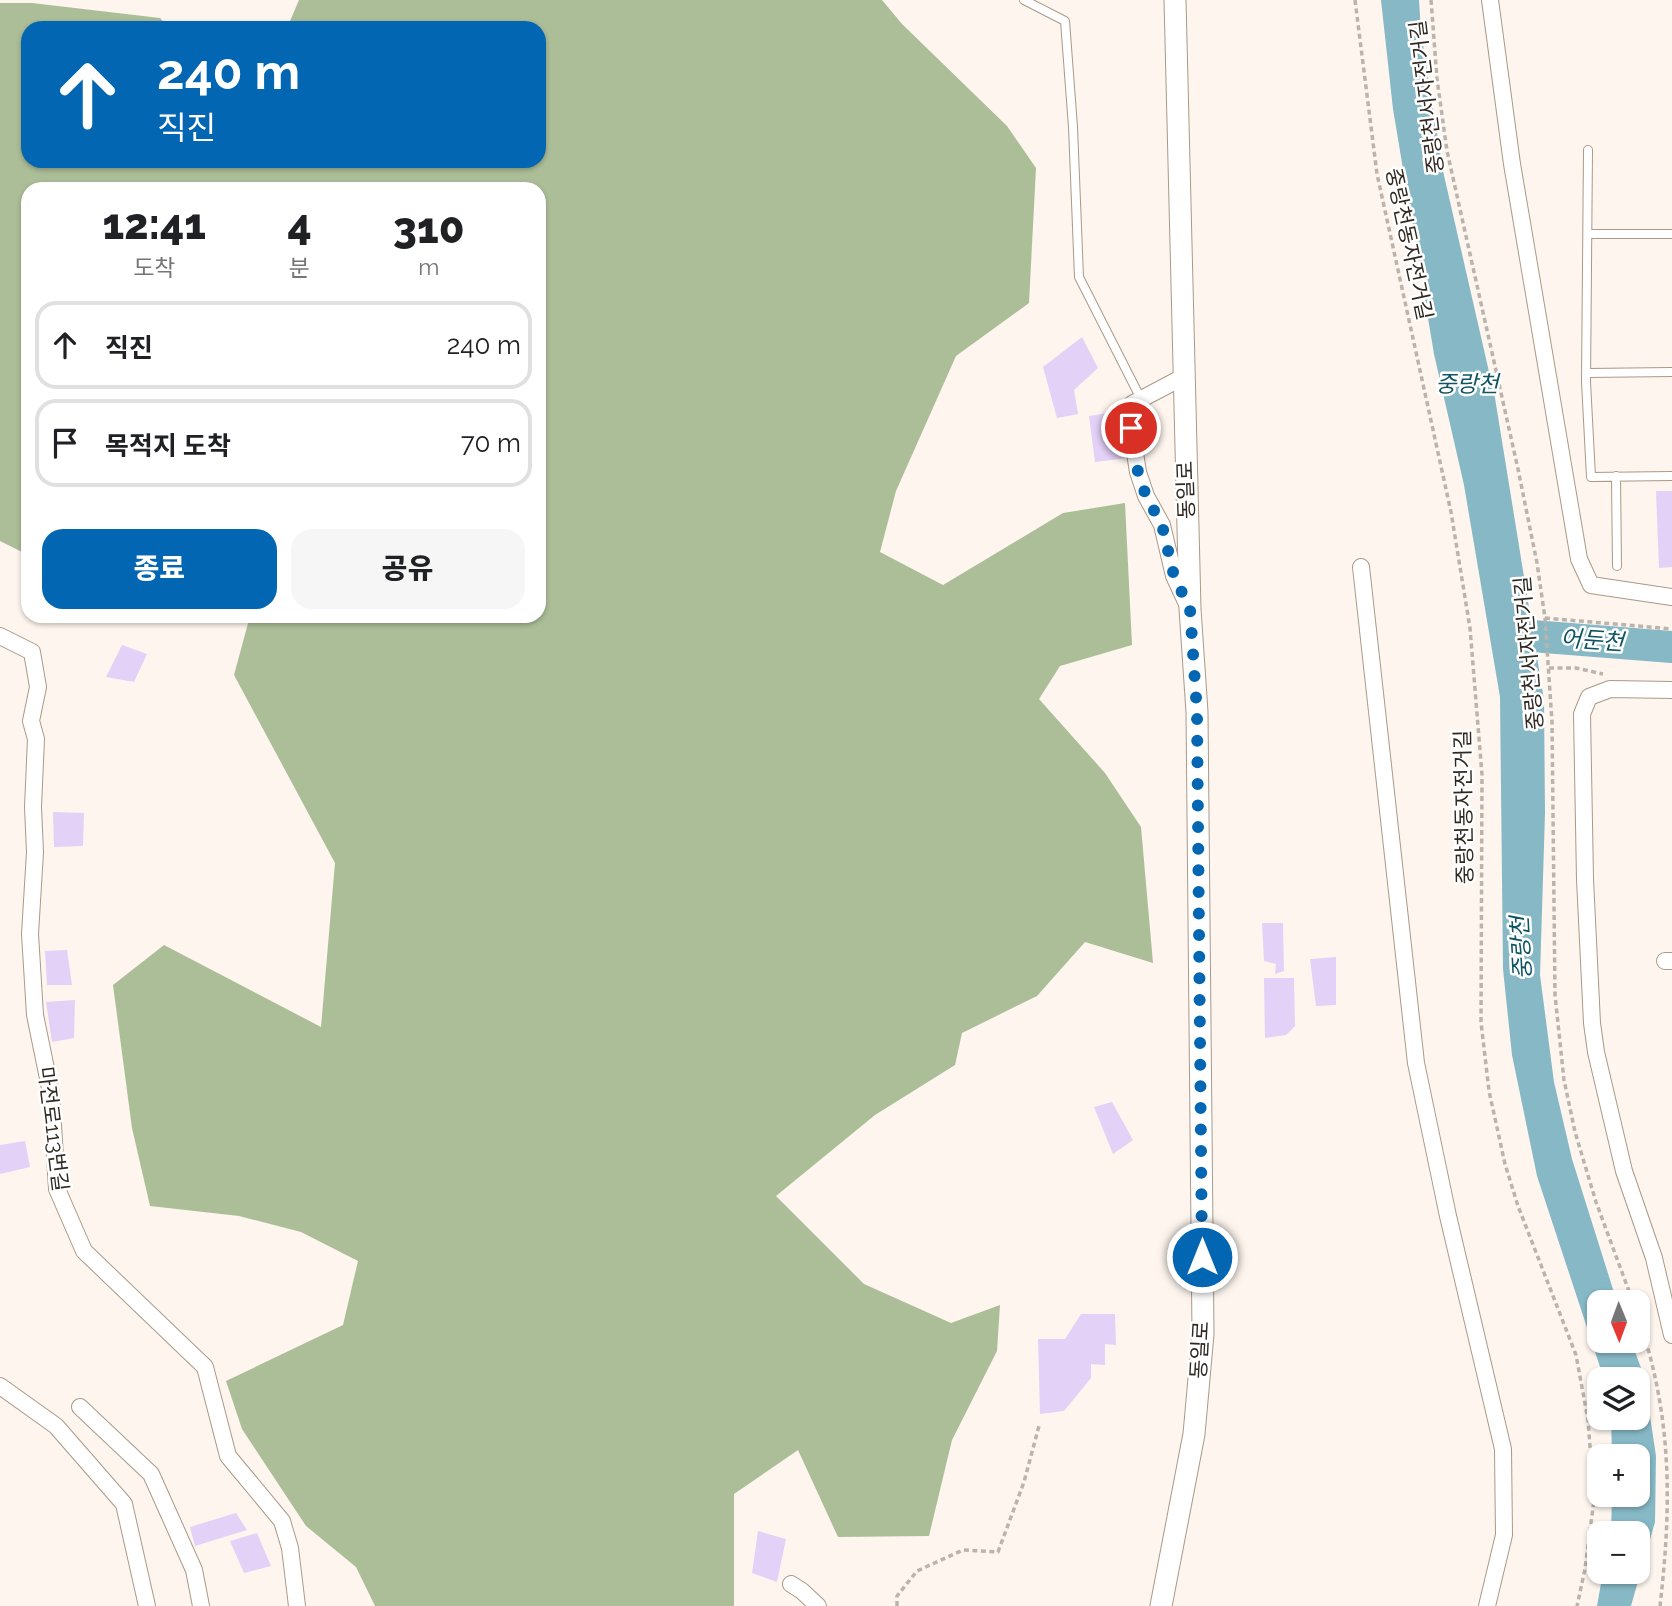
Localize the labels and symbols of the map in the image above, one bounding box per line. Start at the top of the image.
street label: 중랑천서자전거길 [1405,19,1448,175]
street label: 중랑천동자전거길 [1381,166,1438,322]
water label: 중랑천 [1435,370,1502,397]
pin [1101,398,1161,458]
street label: 동일로 [1172,461,1199,519]
street label: 중랑천서자전거길 [1509,575,1548,731]
water label: 어둔천 [1559,624,1627,655]
street label: 중랑천동자전거길 [1450,730,1477,884]
water label: 중랑천 [1505,913,1536,980]
street label: 마전로113번길 [33,1065,74,1193]
position arrow [1165,1220,1239,1294]
north arrow [1587,1290,1650,1353]
street label: 동일로 [1186,1320,1214,1380]

